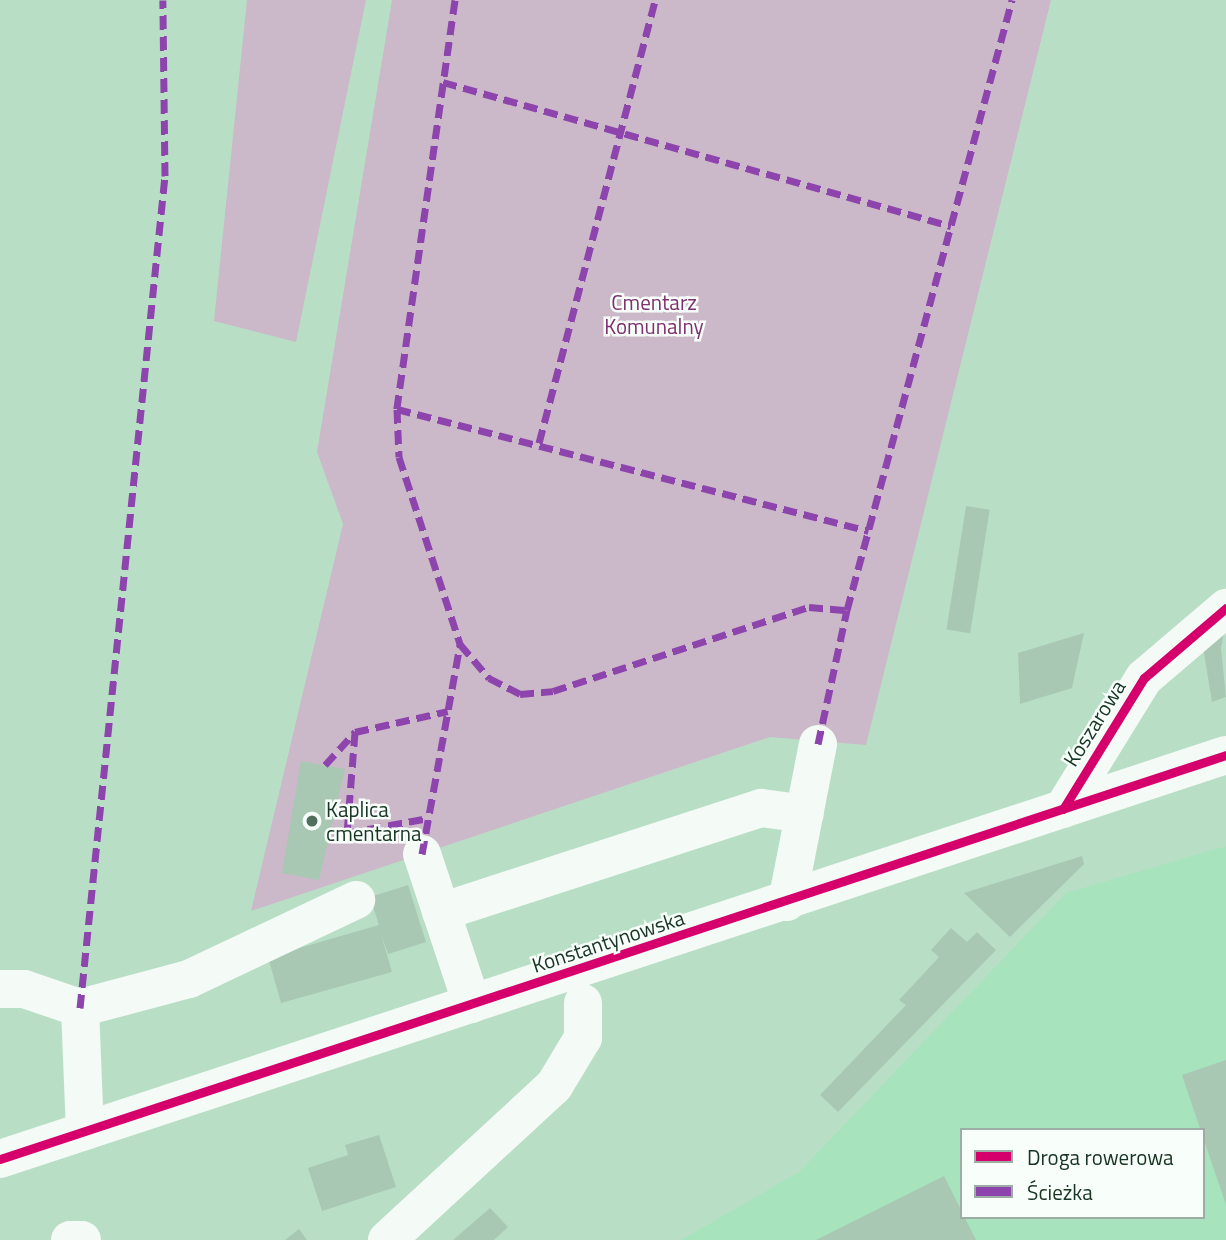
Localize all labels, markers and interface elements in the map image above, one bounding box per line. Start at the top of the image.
park label: Cmentarz Komunalny [604,289,704,339]
street label: Koszarowa [1058,675,1130,771]
place label: Kaplica cmentarna [326,796,421,846]
marker: Kaplica cmentarna [304,813,320,829]
street label: Konstantynowska [529,904,687,978]
legend [960,1128,1205,1219]
text: Droga rowerowa [1027,1141,1174,1173]
text: Ścieżka [1027,1176,1093,1208]

